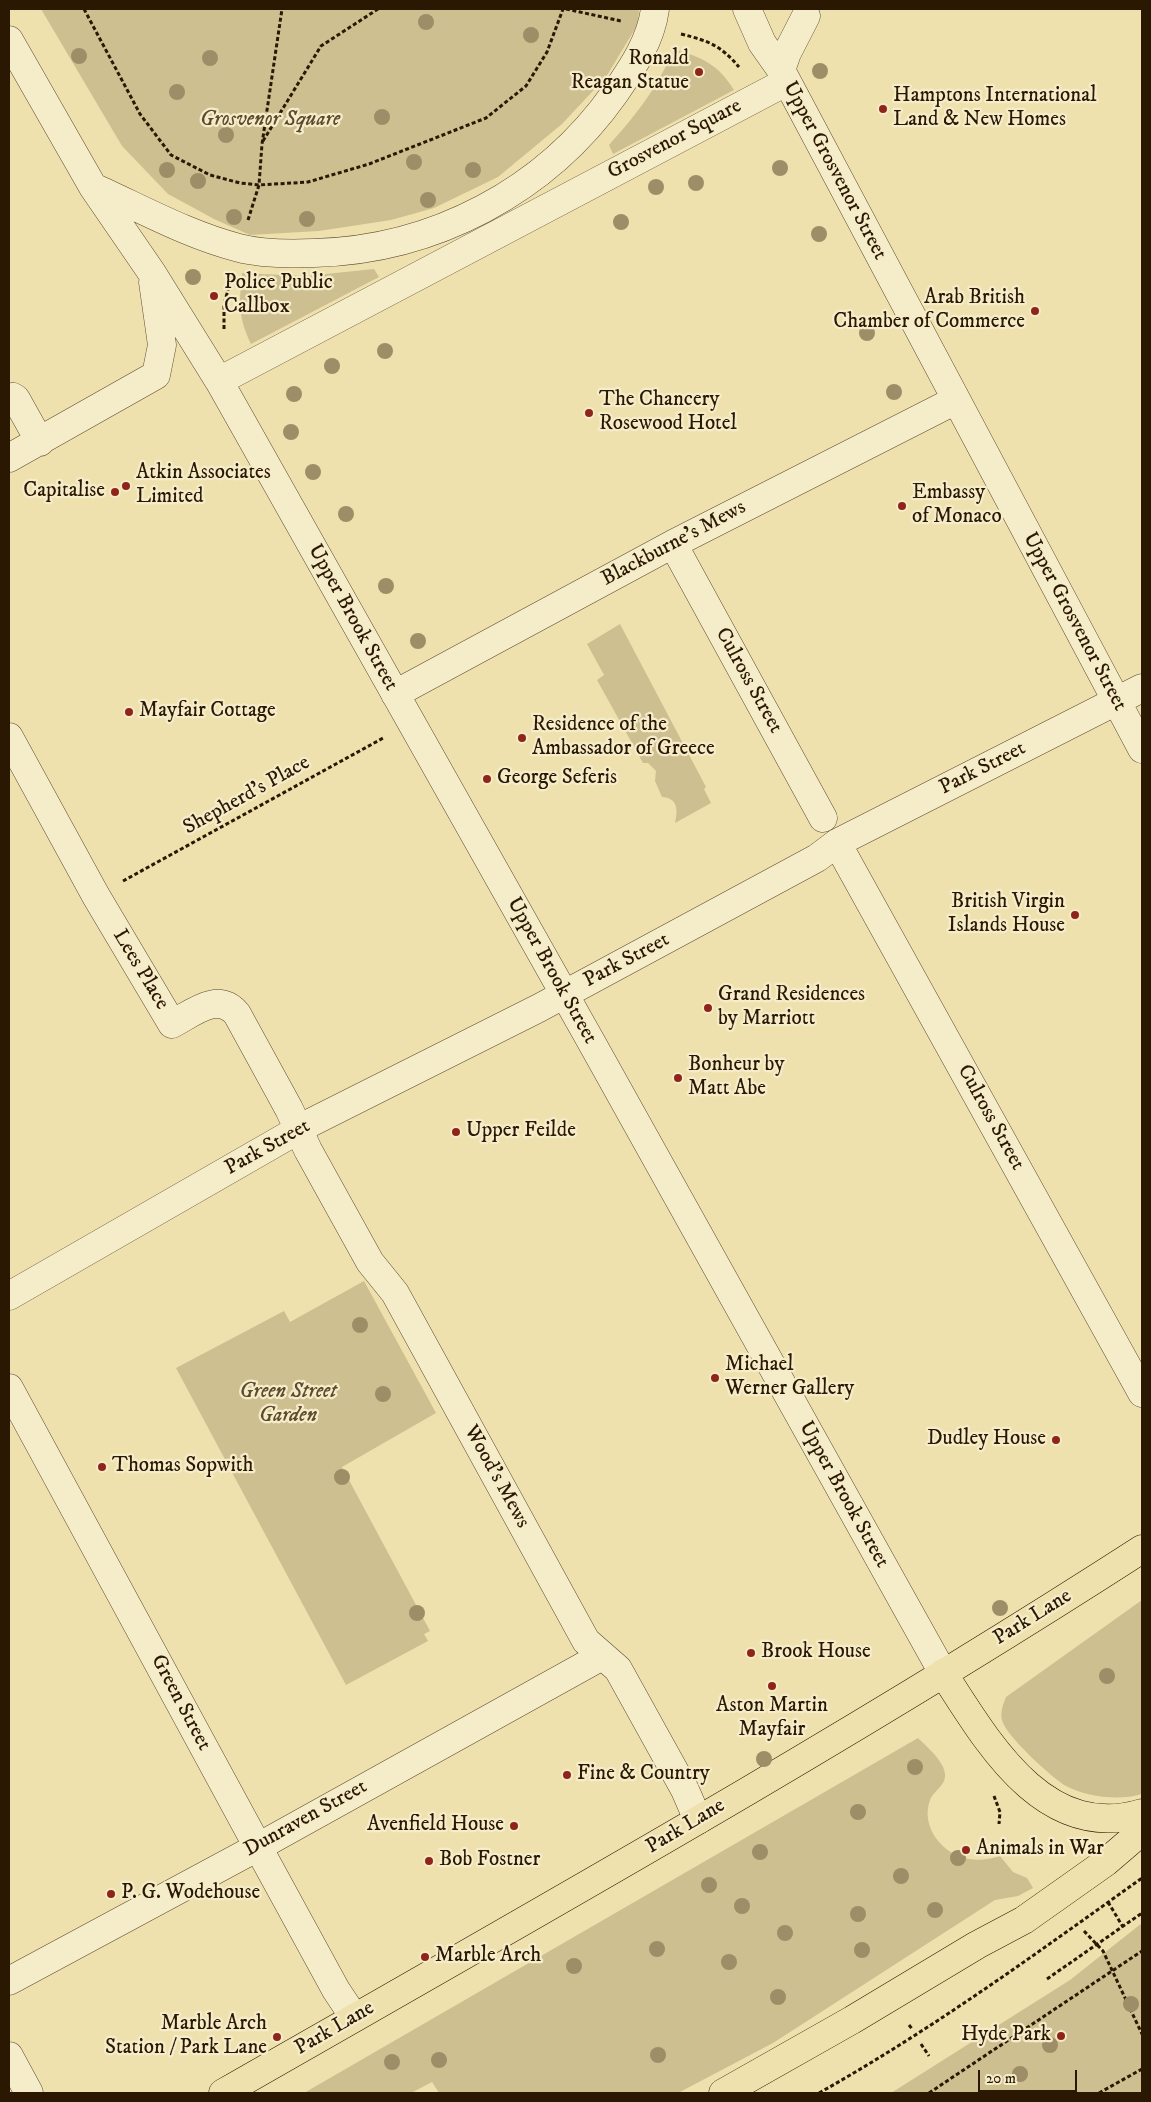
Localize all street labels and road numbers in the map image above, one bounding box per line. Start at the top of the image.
street label: Upper Grosvenor Street [776,77,892,265]
street label: Grosvenor Square [604,94,746,186]
street label: Blackburne's Mews [598,495,750,593]
street label: Upper Grosvenor Street [1016,528,1132,716]
street label: Upper Brook Street [301,540,403,696]
street label: Culross Street [709,624,787,738]
street label: Park Street [936,737,1030,801]
street label: Shepherd's Place [179,751,315,841]
street label: Upper Brook Street [500,893,602,1049]
street label: Lees Place [106,925,174,1015]
street label: Park Street [580,928,674,994]
street label: Culross Street [951,1061,1029,1175]
street label: Park Street [221,1114,315,1182]
street label: Upper Brook Street [792,1417,894,1573]
street label: Wood's Mews [457,1421,535,1533]
street label: Park Lane [989,1584,1077,1652]
street label: Green Street [144,1651,216,1755]
street label: Dunraven Street [240,1775,372,1863]
street label: Park Lane [642,1794,730,1860]
street label: Park Lane [291,1996,379,2062]

